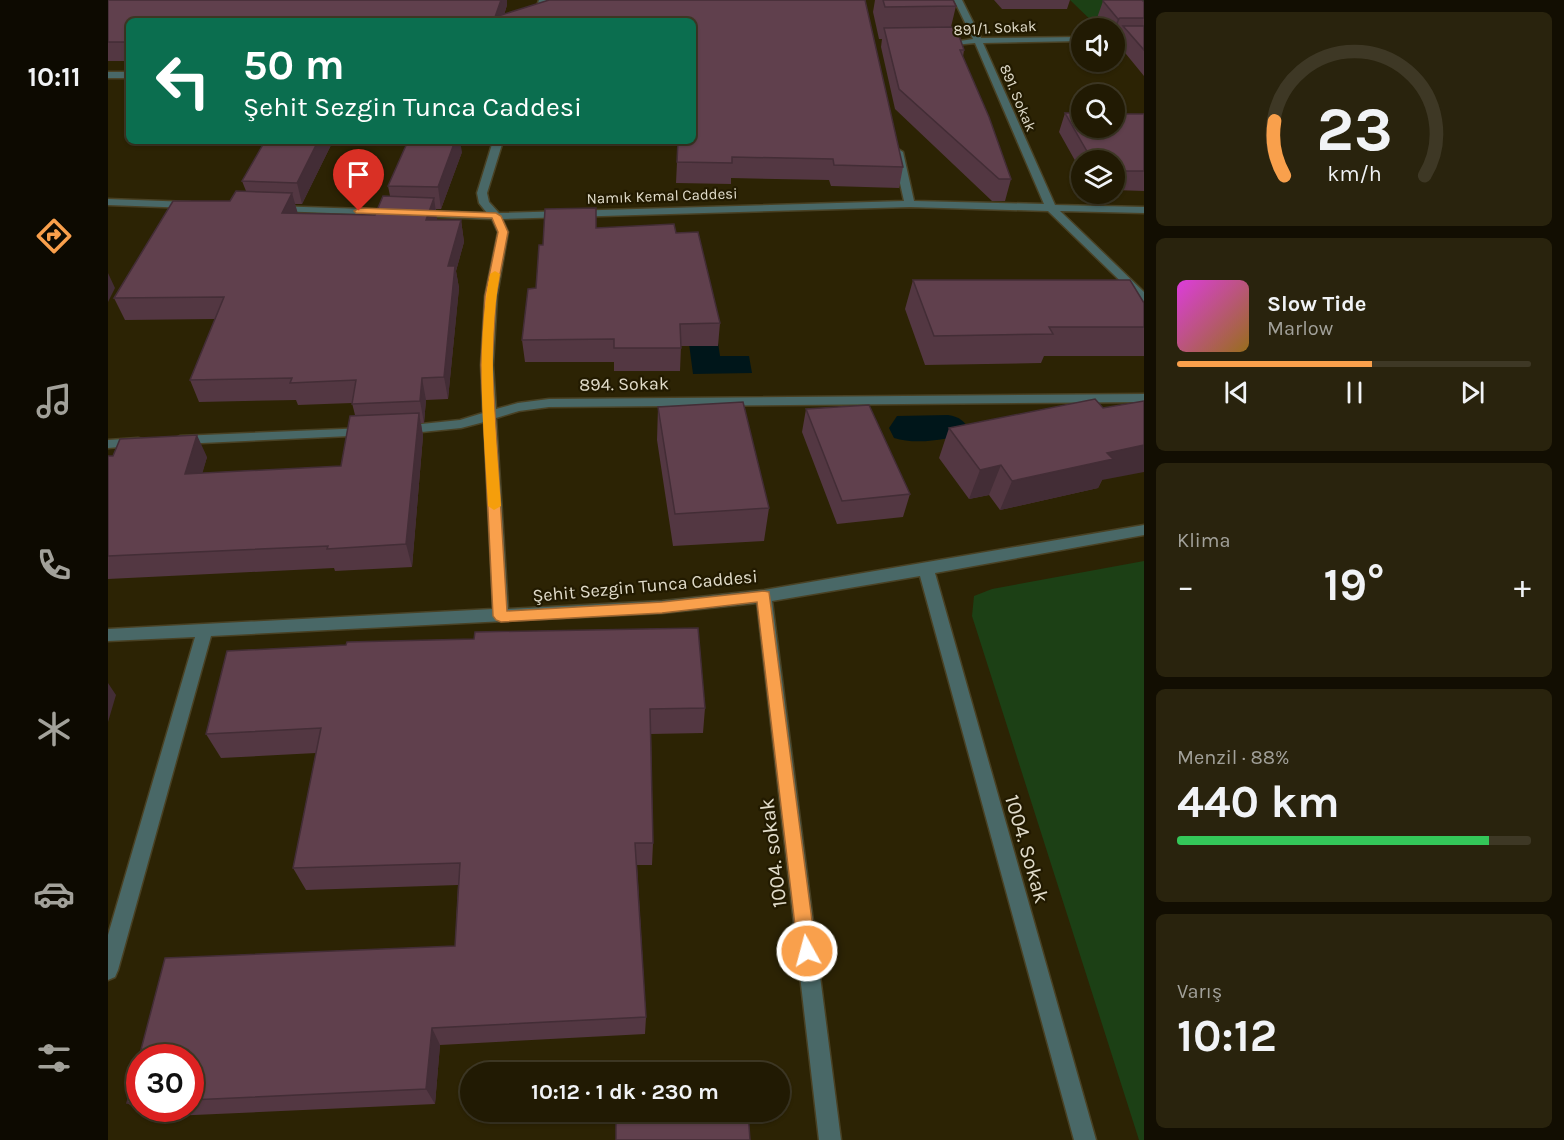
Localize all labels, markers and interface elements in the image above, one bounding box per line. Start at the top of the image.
street label: 891/1. Sokak [953,17,1037,39]
map controls [1071,18,1125,204]
button: sound [1071,18,1125,72]
text: 50 m [243,40,345,90]
icon: left [144,42,222,120]
text: 10:11 [27,61,81,93]
street label: 891. Sokak [996,62,1040,134]
button: search [1071,84,1125,138]
text: Şehit Sezgin Tunca Caddesi [243,91,582,123]
text: 23 [1316,93,1392,166]
pin [333,149,384,211]
button: layers [1071,150,1125,204]
icon: arrive [342,158,375,191]
text: km/h [1327,161,1381,186]
street label: Namık Kemal Caddesi [586,184,738,208]
icon: directions [33,215,75,257]
text: Slow Tide [1267,291,1367,317]
text: Marlow [1267,317,1333,340]
street label: 894. Sokak [579,372,669,396]
icon: previous [1220,376,1253,409]
icon: pause [1338,376,1371,409]
icon: next [1456,376,1489,409]
icon: music [33,380,75,422]
text: Klima [1177,529,1230,552]
icon: phone [33,544,75,586]
text: 19° [1324,559,1384,611]
street label: Şehit Sezgin Tunca Caddesi [531,565,759,607]
text: − [1177,567,1194,605]
text: + [1514,567,1531,605]
icon: climate [33,708,75,750]
text: Menzil · 88% [1177,746,1290,769]
text: 440 km [1177,776,1340,828]
street label: 1004. Sokak [1000,792,1054,906]
street label: 1004. sokak [754,797,792,909]
icon: car [33,873,75,915]
position arrow [775,919,839,983]
text: Varış [1177,980,1222,1003]
text: 10:12 [1177,1010,1277,1062]
icon: filters [33,1037,75,1079]
speed limit sign: 30 [126,1044,204,1122]
text: 10:12 · 1 dk · 230 m [531,1079,719,1105]

